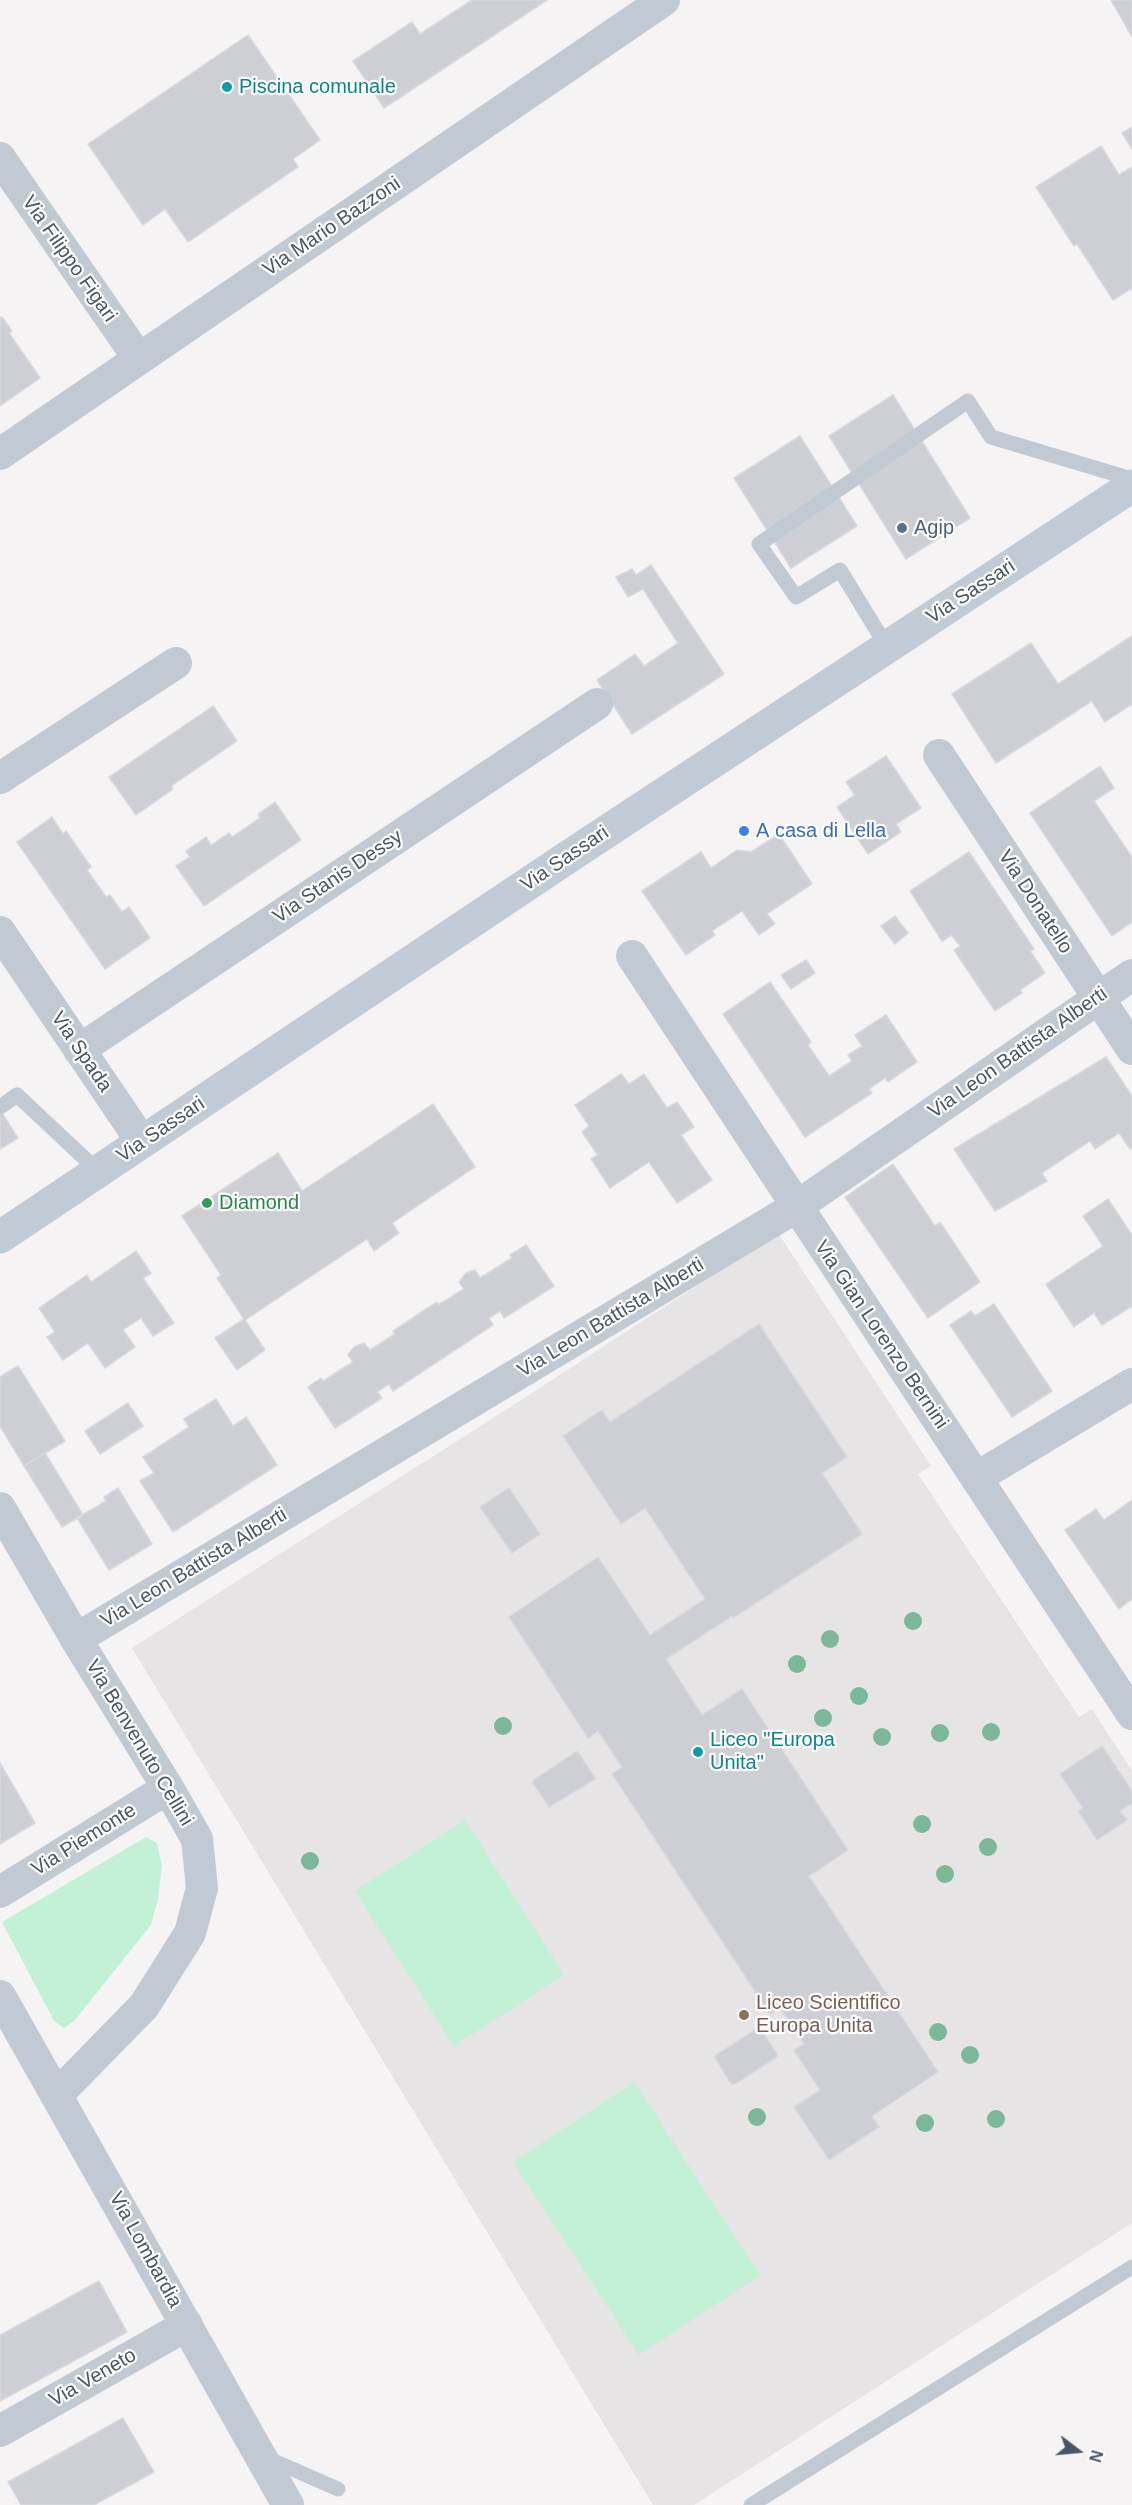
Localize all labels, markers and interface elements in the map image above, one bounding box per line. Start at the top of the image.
place label: Piscina comunale [239,75,396,99]
marker: Piscina comunale [220,80,234,94]
street label: Via Mario Bazzoni [259,172,405,282]
street label: Via Filippo Figari [17,191,121,327]
place label: Agip [914,516,954,540]
marker: Agip [895,521,909,535]
street label: Via Sassari [922,554,1020,630]
place label: A casa di Lella [756,819,886,843]
street label: Via Sassari [517,821,613,897]
marker: A casa di Lella [737,824,751,838]
street label: Via Stanis Dessy [269,825,407,929]
street label: Via Donatello [993,846,1077,958]
street label: Via Leon Battista Alberti [924,982,1112,1124]
street label: Via Spada [45,1007,117,1097]
street label: Via Sassari [113,1092,209,1168]
place label: Diamond [219,1191,299,1215]
marker: Diamond [200,1196,214,1210]
street label: Via Gian Lorenzo Bernini [809,1236,953,1434]
street label: Via Leon Battista Alberti [513,1253,709,1383]
street label: Via Leon Battista Alberti [96,1503,292,1633]
street label: Via Benvenuto Cellini [80,1655,198,1831]
place label: Liceo "Europa Unita" [710,1728,835,1775]
marker: Liceo "Europa Unita" [691,1745,705,1759]
street label: Via Piemonte [27,1798,141,1882]
place label: Liceo Scientifico Europa Unita [756,1991,901,2038]
marker: Liceo Scientifico Europa Unita [737,2008,751,2022]
street label: Via Lombardia [103,2188,187,2312]
street label: Via Veneto [45,2344,141,2412]
north arrow [1048,2421,1108,2481]
text: N [1086,2448,1106,2464]

